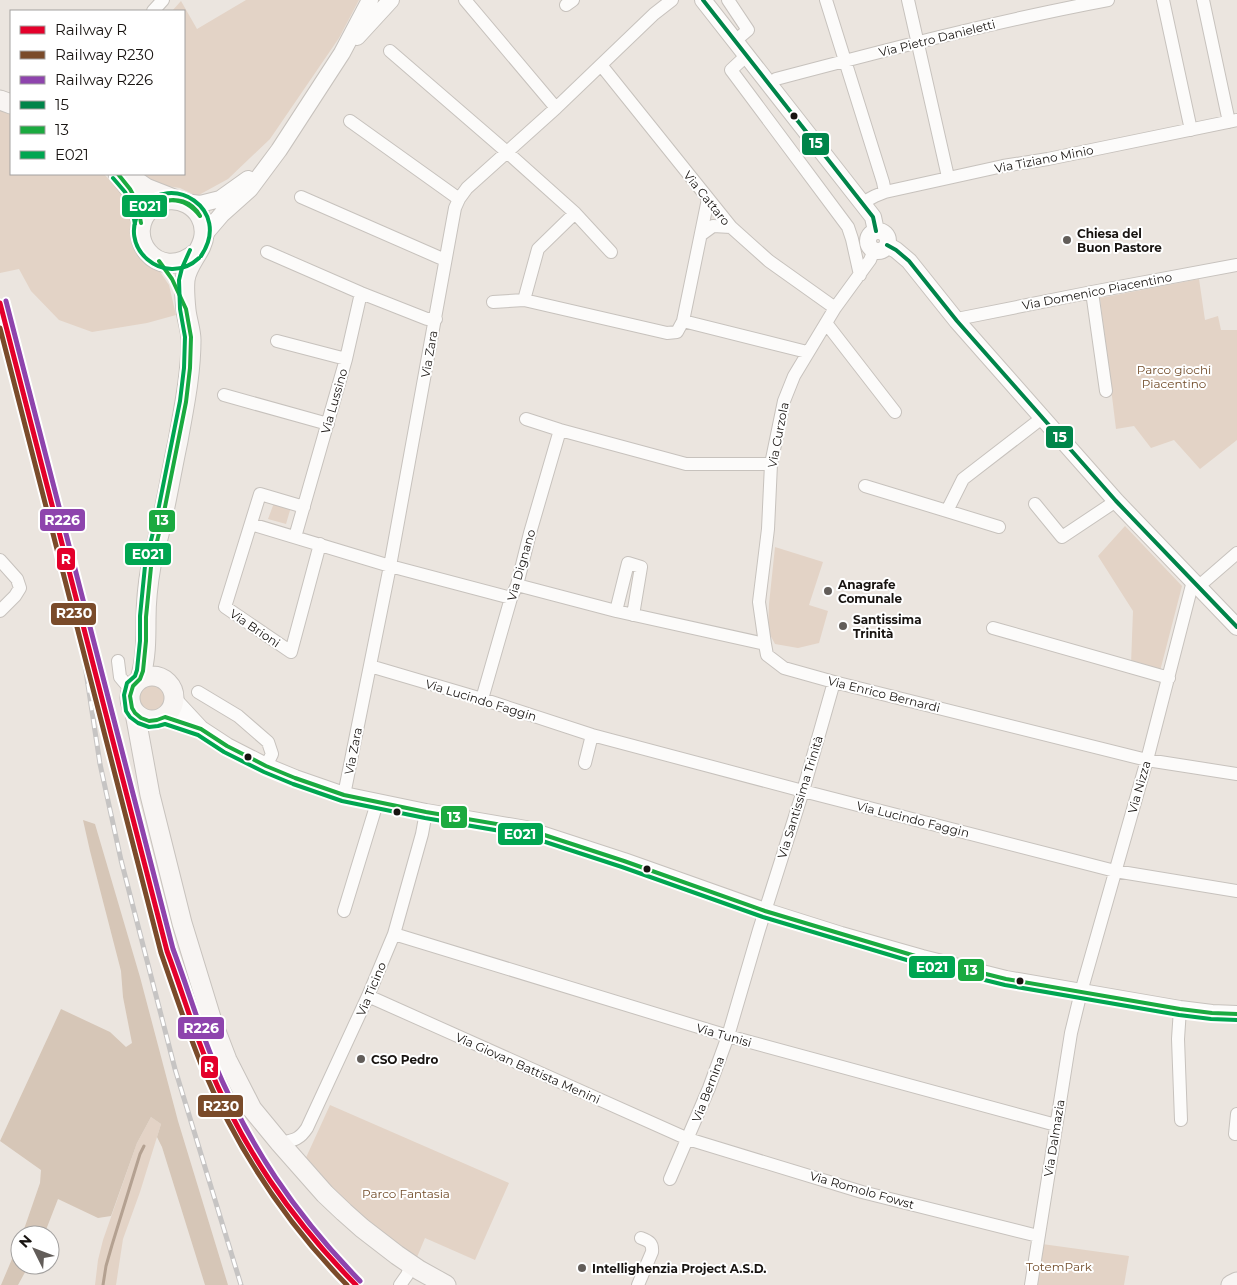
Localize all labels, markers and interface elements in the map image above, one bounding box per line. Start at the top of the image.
legend [10,10,185,175]
street label: Via Pietro Danieletti [877,16,997,60]
text: Railway R [55,20,127,39]
text: Railway R230 [55,45,154,64]
text: Railway R226 [55,70,153,89]
text: 15 [55,95,69,114]
unlabelled marker [789,111,799,121]
text: 13 [55,120,69,139]
line badge: 15 [801,132,830,156]
text: 15 [809,134,823,152]
street label: Via Tiziano Minio [993,142,1095,176]
text: E021 [55,145,89,164]
street label: Via Cattaro [680,168,734,228]
line badge: E021 [121,194,168,218]
text: E021 [129,197,161,215]
place label: Chiesa del Buon Pastore [1077,226,1162,255]
marker: Chiesa del Buon Pastore [1061,234,1073,246]
street label: Via Domenico Piacentino [1021,269,1173,313]
street label: Via Zara [417,329,441,379]
park label: Parco giochi Piacentino [1137,362,1211,391]
street label: Via Lussino [318,367,350,435]
street label: Via Curzola [764,401,792,469]
line badge: 15 [1045,425,1074,449]
text: 15 [1053,428,1067,446]
line badge: R226 [39,508,86,532]
line badge: 13 [148,509,176,533]
text: R226 [44,511,80,529]
text: 13 [155,511,169,529]
street label: Via Dignano [504,527,538,603]
line badge: E021 [124,542,172,566]
text: E021 [132,545,164,563]
line badge: R [56,547,76,571]
text: R [61,550,71,568]
place label: Anagrafe Comunale [837,577,902,606]
marker: Anagrafe Comunale [822,585,834,597]
line badge: R230 [50,602,97,626]
text: R230 [56,604,92,622]
street label: Via Brioni [227,606,283,650]
place label: Santissima Trinità [853,612,922,641]
marker: Santissima Trinità [837,620,849,632]
street label: Via Enrico Bernardi [826,673,942,715]
street label: Via Lucindo Faggin [423,676,539,724]
street label: Via Zara [341,726,365,776]
street label: Via Santissima Trinità [774,734,826,860]
unlabelled marker [243,752,253,762]
street label: Via Nizza [1124,759,1154,815]
street label: Via Lucindo Faggin [855,798,971,840]
line badge: 13 [440,805,468,829]
unlabelled marker [392,807,402,817]
text: 13 [447,808,461,826]
line badge: E021 [497,822,544,846]
text: E021 [504,825,536,843]
unlabelled marker [642,864,652,874]
line badge: E021 [908,955,956,979]
text: E021 [916,958,948,976]
line badge: 13 [957,958,985,982]
street label: Via Ticino [353,960,389,1018]
text: 13 [964,961,978,979]
unlabelled marker [1015,976,1025,986]
line badge: R226 [177,1016,225,1040]
text: R226 [183,1019,219,1037]
street label: Via Tunisi [695,1020,753,1050]
street label: Via Giovan Battista Menini [453,1029,603,1107]
place label: CSO Pedro [371,1052,438,1067]
marker: CSO Pedro [355,1053,367,1065]
street label: Via Bernina [689,1054,727,1124]
line badge: R [200,1055,219,1079]
text: R [204,1058,214,1076]
line badge: R230 [197,1094,244,1118]
text: R230 [203,1097,239,1115]
street label: Via Dalmazia [1040,1098,1068,1178]
street label: Via Romolo Fowst [808,1168,916,1212]
park label: Parco Fantasia [362,1186,450,1201]
north arrow [10,1225,60,1275]
text: N [15,1231,36,1252]
park label: TotemPark [1026,1259,1093,1274]
place label: Intellighenzia Project A.S.D. [592,1261,766,1276]
marker: Intellighenzia Project A.S.D. [576,1262,588,1274]

